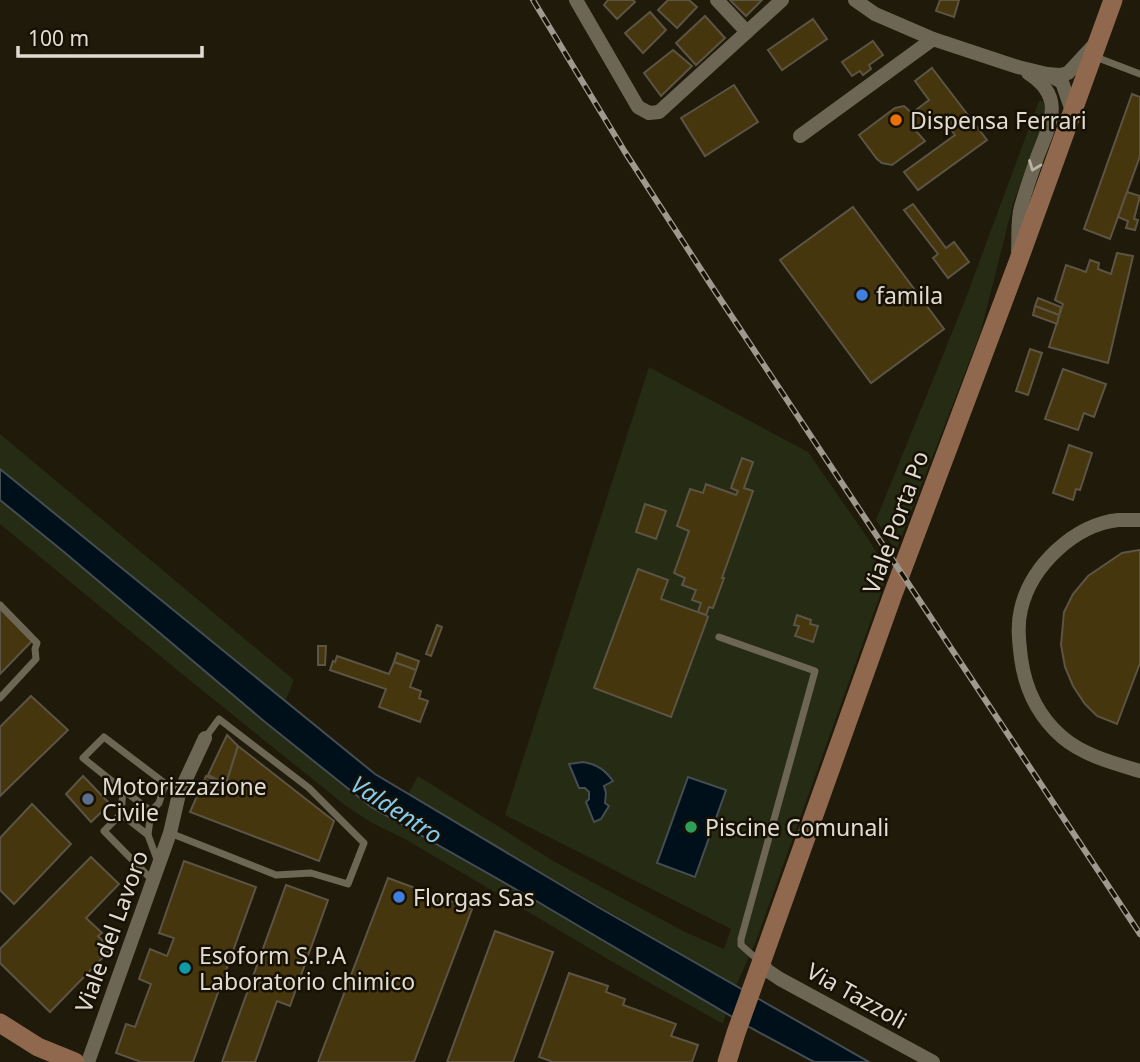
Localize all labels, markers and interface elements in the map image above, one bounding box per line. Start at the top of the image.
scale bar [18,14,201,58]
text: 100 m [28,24,89,52]
place label: Dispensa Ferrari [910,104,1087,136]
marker: Dispensa Ferrari [888,112,904,128]
one-way arrow [1028,159,1042,171]
place label: famila [876,279,943,311]
marker: famila [854,287,870,303]
street label: Viale Porta Po [854,446,936,598]
water label: Valdentro [345,767,449,851]
place label: Motorizzazione Civile [102,770,267,828]
marker: Motorizzazione Civile [80,791,96,807]
place label: Piscine Comunali [705,811,889,843]
marker: Piscine Comunali [683,819,699,835]
street label: Viale del Lavoro [67,846,155,1016]
place label: Florgas Sas [413,881,535,913]
marker: Florgas Sas [391,889,407,905]
place label: Esoform S.P.A Laboratorio chimico [199,939,415,997]
street label: Via Tazzoli [801,954,913,1036]
marker: Esoform S.P.A Laboratorio chimico [177,960,193,976]

